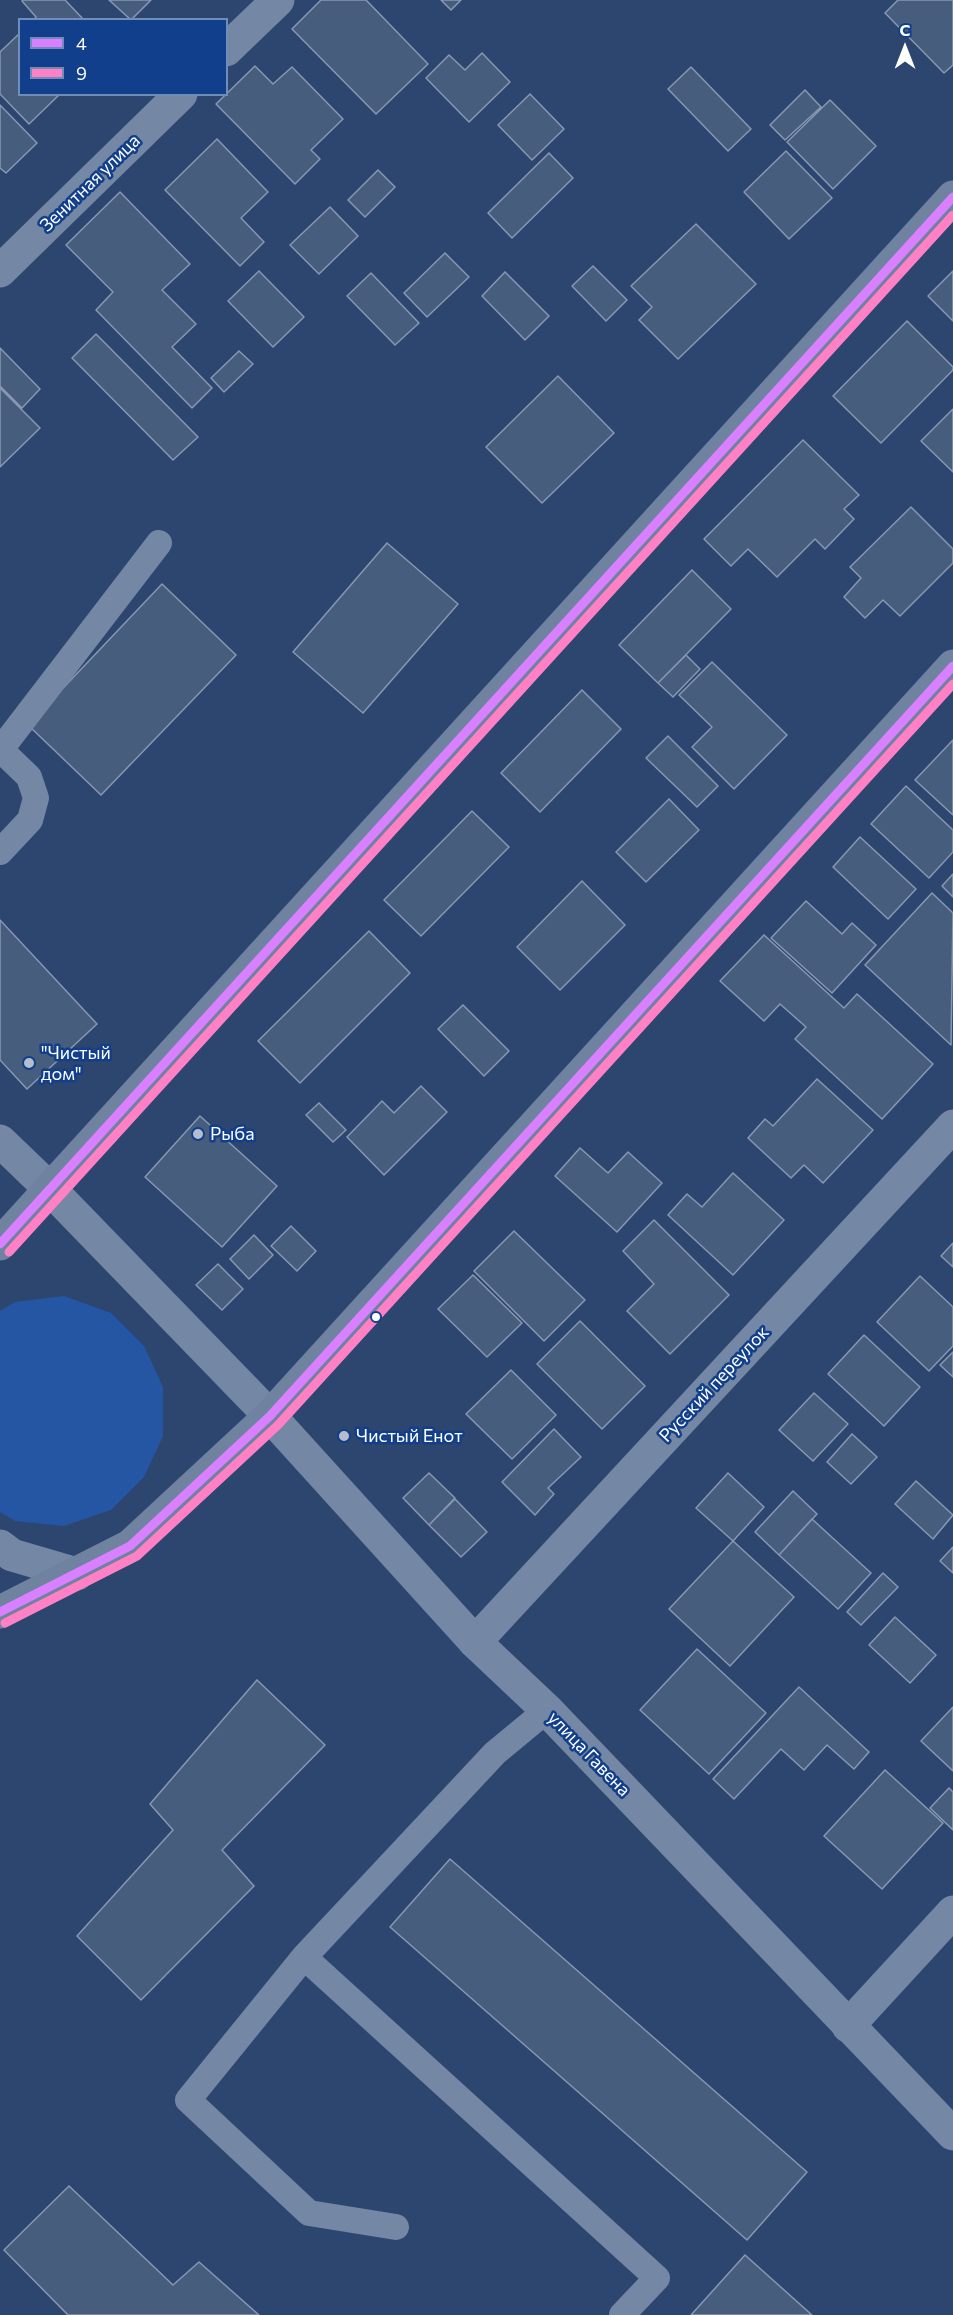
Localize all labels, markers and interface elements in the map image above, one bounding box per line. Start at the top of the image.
legend [18,18,228,96]
north arrow [875,18,935,78]
text: С [900,20,910,39]
text: 4 [76,32,87,54]
text: 9 [76,62,87,84]
street label: Зенитная улица [36,130,144,236]
place label: "Чистый дом" [41,1042,111,1084]
marker: "Чистый дом" [22,1056,36,1070]
place label: Рыба [210,1123,255,1145]
marker: Рыба [191,1127,205,1141]
unlabelled marker [370,1311,382,1323]
street label: Русский переулок [655,1321,773,1447]
place label: Чистый Енот [356,1425,463,1447]
marker: Чистый Енот [337,1429,351,1443]
street label: улица Гавена [543,1707,635,1801]

